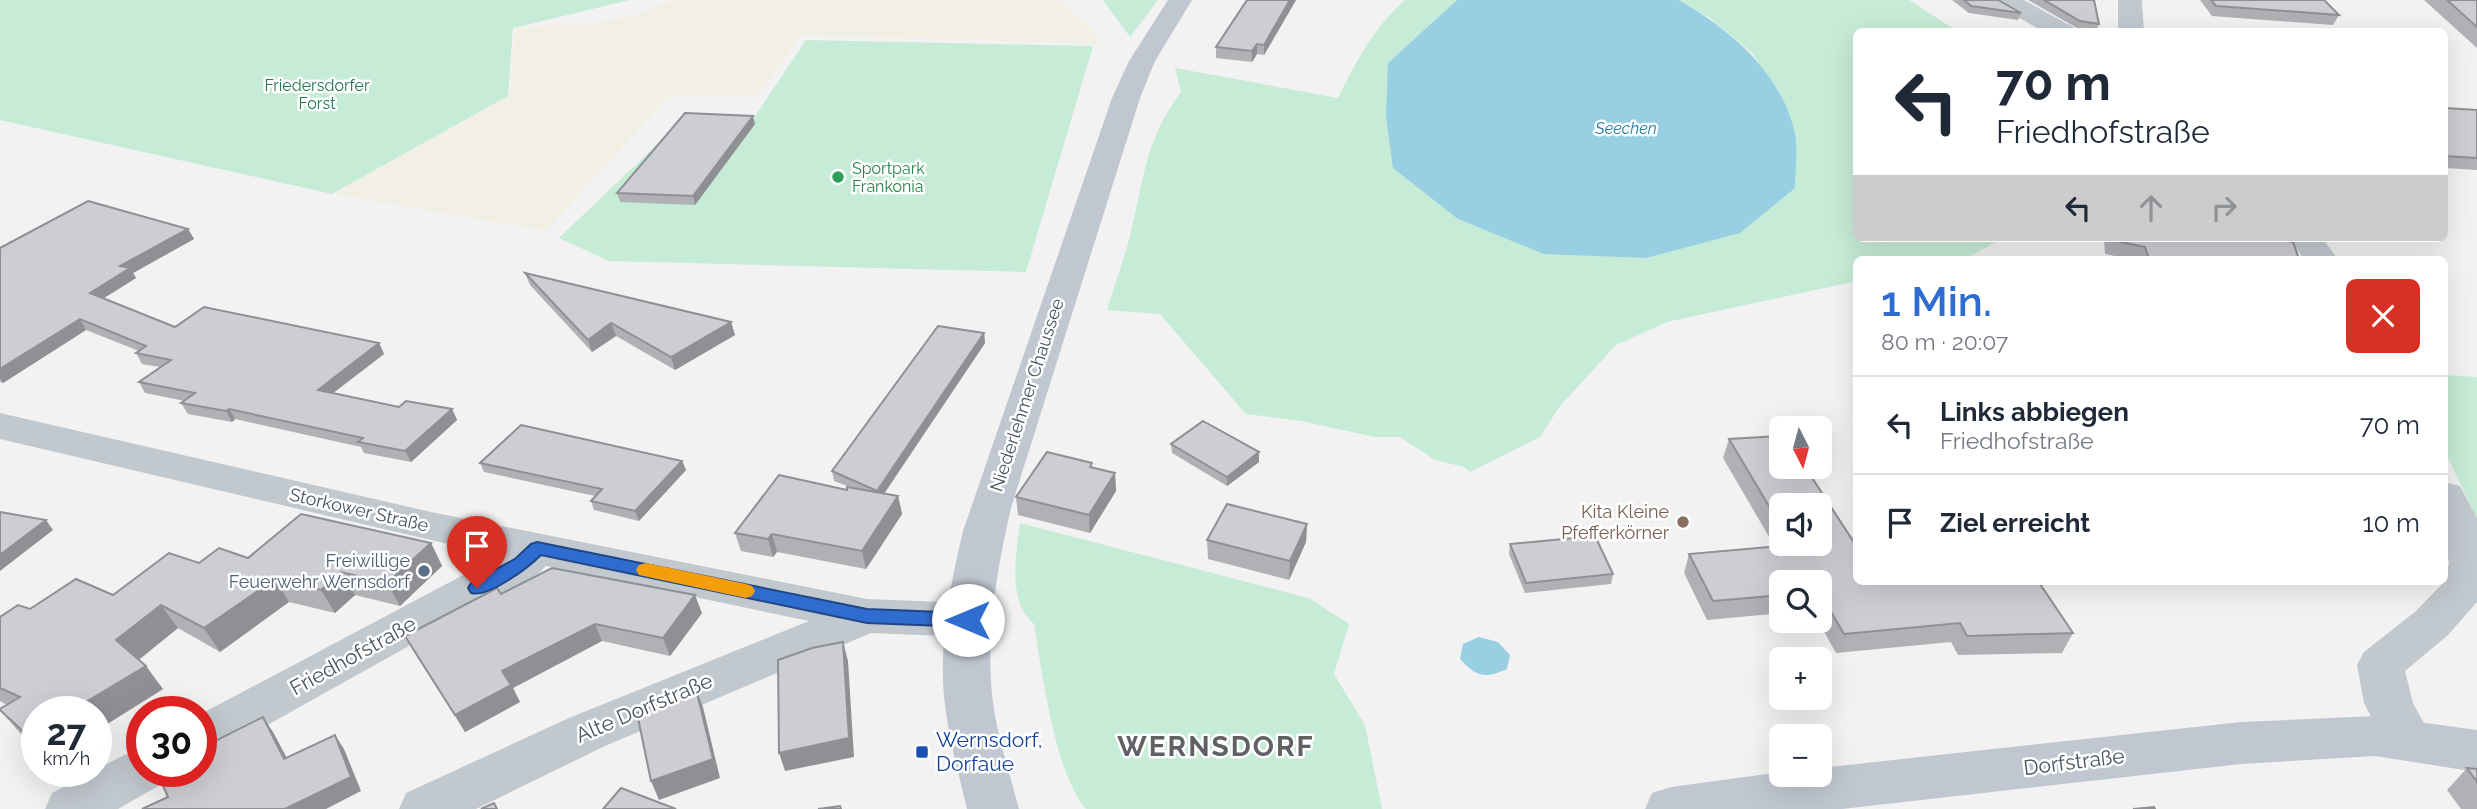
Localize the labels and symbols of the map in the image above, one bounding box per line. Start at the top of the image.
park label: Friedersdorfer Forst [264,76,370,113]
water label: Seechen [1594,119,1657,138]
place label: Sportpark Frankonia [852,159,925,196]
marker: Sportpark Frankonia [830,169,846,185]
street label: Niederlehmer Chaussee [985,295,1068,494]
north arrow [1769,416,1832,480]
street label: Storkower Straße [288,483,431,536]
place label: Kita Kleine Pfefferkörner [1561,501,1670,543]
marker: Kita Kleine Pfefferkörner [1675,514,1691,530]
pin [447,516,507,588]
place label: Freiwillige Feuerwehr Wernsdorf [229,550,411,592]
marker: Freiwillige Feuerwehr Wernsdorf [416,563,432,579]
position arrow [931,583,1005,657]
street label: Friedhofstraße [285,611,420,700]
street label: Alte Dorfstraße [572,667,716,748]
speed limit sign: 30 [126,696,217,787]
place label: Wernsdorf, Dorfaue [936,727,1043,776]
district label: WERNSDORF [1117,730,1315,763]
street label: Dorfstraße [2022,743,2126,780]
marker: Wernsdorf, Dorfaue [914,744,930,760]

